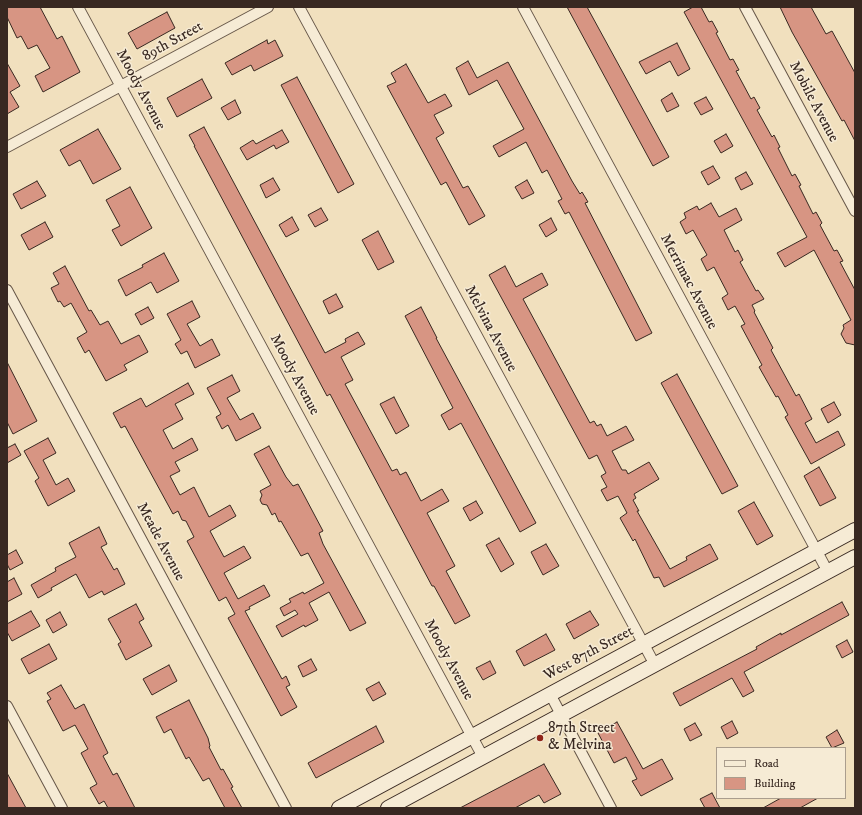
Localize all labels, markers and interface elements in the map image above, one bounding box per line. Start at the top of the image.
street label: 89th Street [140,18,206,66]
street label: Moody Avenue [111,46,169,134]
street label: Mobile Avenue [784,59,842,145]
street label: Merrimac Avenue [655,231,721,333]
street label: Melvina Avenue [460,283,520,375]
street label: Moody Avenue [265,331,323,419]
street label: Meade Avenue [132,500,188,584]
street label: Moody Avenue [419,616,477,704]
street label: West 87th Street [541,623,637,685]
place label: 87th Street & Melvina [548,720,615,755]
marker: 87th Street & Melvina [535,733,545,743]
legend [716,747,846,799]
text: Road [754,756,779,771]
text: Building [754,776,795,791]

